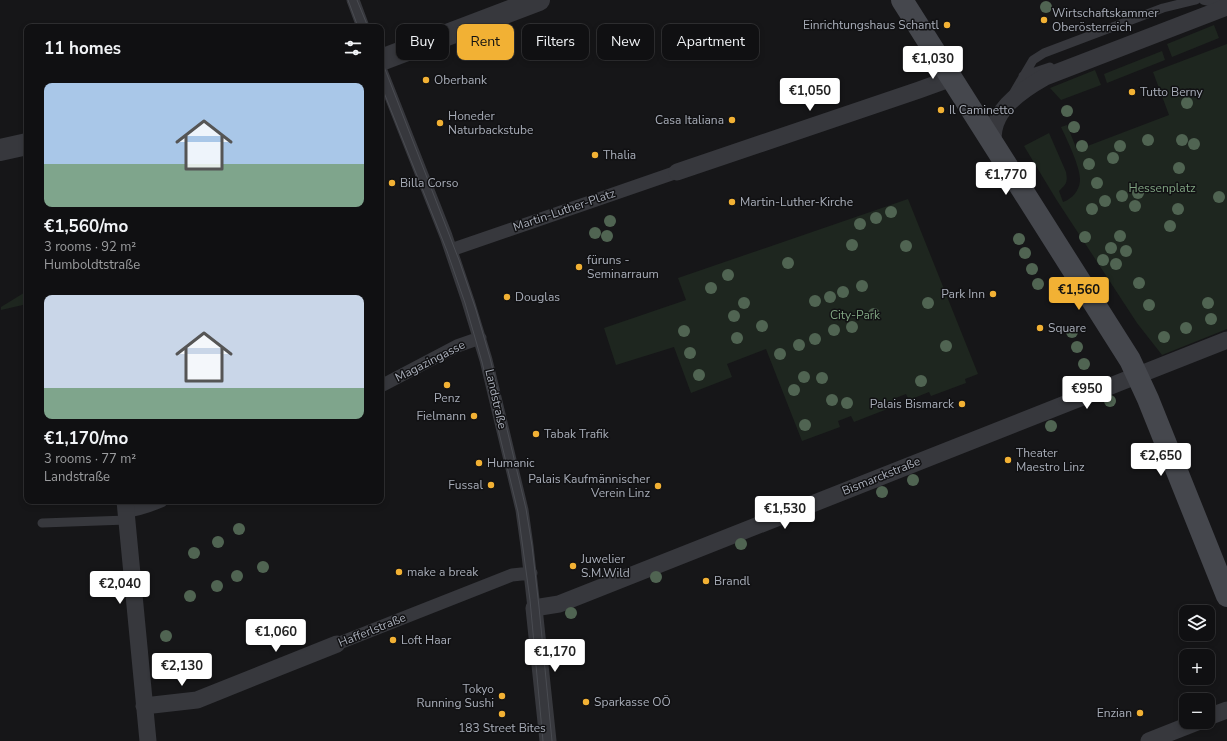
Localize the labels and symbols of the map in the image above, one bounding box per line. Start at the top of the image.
place label: Wirtschaftskammer Oberösterreich [1052,5,1159,35]
marker: Wirtschaftskammer Oberösterreich [1039,15,1049,25]
place label: Einrichtungshaus Schantl [803,17,939,33]
marker: Einrichtungshaus Schantl [942,20,952,30]
pin: €1,030 [900,46,966,80]
place label: Oberbank [434,72,488,88]
marker: Oberbank [421,75,431,85]
pin: €1,050 [777,78,843,112]
place label: Tutto Berny [1140,84,1204,100]
marker: Tutto Berny [1127,87,1137,97]
place label: Il Caminetto [949,102,1014,118]
marker: Il Caminetto [936,105,946,115]
place label: Honeder Naturbackstube [448,108,533,138]
place label: Casa Italiana [655,112,724,128]
marker: Casa Italiana [727,115,737,125]
marker: Honeder Naturbackstube [435,118,445,128]
place label: Thalia [603,147,636,163]
marker: Thalia [590,150,600,160]
pin: €1,770 [973,162,1039,196]
place label: Billa Corso [400,175,459,191]
marker: Billa Corso [387,178,397,188]
park label: Hessenplatz [1129,180,1196,196]
street label: Martin-Luther-Platz [511,185,618,235]
place label: Martin-Luther-Kirche [740,194,853,210]
marker: Martin-Luther-Kirche [727,197,737,207]
place label: füruns - Seminarraum [587,252,659,282]
marker: füruns - Seminarraum [574,262,584,272]
pin: €1,560 [1046,277,1112,311]
place label: Park Inn [941,286,985,302]
place label: Douglas [515,289,560,305]
marker: Park Inn [988,289,998,299]
marker: Douglas [502,292,512,302]
park label: City-Park [830,307,881,323]
place label: Square [1048,320,1086,336]
marker: Square [1035,323,1045,333]
street label: Magazingasse [392,337,468,385]
street label: Landstraße [481,367,511,431]
pin: €950 [1063,376,1111,410]
marker: Penz [442,380,452,390]
place label: Penz [434,390,460,406]
place label: Palais Bismarck [870,396,955,412]
marker: Palais Bismarck [957,399,967,409]
place label: Fielmann [416,408,466,424]
marker: Fielmann [469,411,479,421]
place label: Tabak Trafik [544,426,610,442]
marker: Tabak Trafik [531,429,541,439]
pin: €2,650 [1128,443,1194,477]
place label: Theater Maestro Linz [1016,445,1085,475]
street label: Bismarckstraße [839,453,923,499]
place label: Humanic [487,455,535,471]
marker: Theater Maestro Linz [1003,455,1013,465]
marker: Humanic [474,458,484,468]
place label: Palais Kaufmännischer Verein Linz [528,471,651,501]
place label: Fussal [448,477,483,493]
marker: Fussal [486,480,496,490]
marker: Palais Kaufmännischer Verein Linz [653,481,663,491]
pin: €1,530 [752,496,818,530]
place label: Juwelier S.M.Wild [580,551,630,581]
marker: Juwelier S.M.Wild [568,561,578,571]
place label: make a break [407,564,479,580]
marker: make a break [394,567,404,577]
pin: €2,040 [87,571,153,605]
place label: Brandl [714,573,751,589]
marker: Brandl [701,576,711,586]
street label: Hafferlstraße [336,609,408,651]
pin: €1,060 [243,619,309,653]
place label: Loft Haar [401,632,452,648]
marker: Loft Haar [388,635,398,645]
pin: €1,170 [522,639,588,673]
pin: €2,130 [149,653,215,687]
place label: Tokyo Running Sushi [416,681,494,711]
marker: Tokyo Running Sushi [497,691,507,701]
place label: Sparkasse OÖ [594,694,671,710]
marker: Sparkasse OÖ [581,697,591,707]
place label: Enzian [1097,705,1132,721]
marker: Enzian [1135,708,1145,718]
marker: 183 Street Bites [497,709,507,719]
place label: 183 Street Bites [458,720,546,736]

